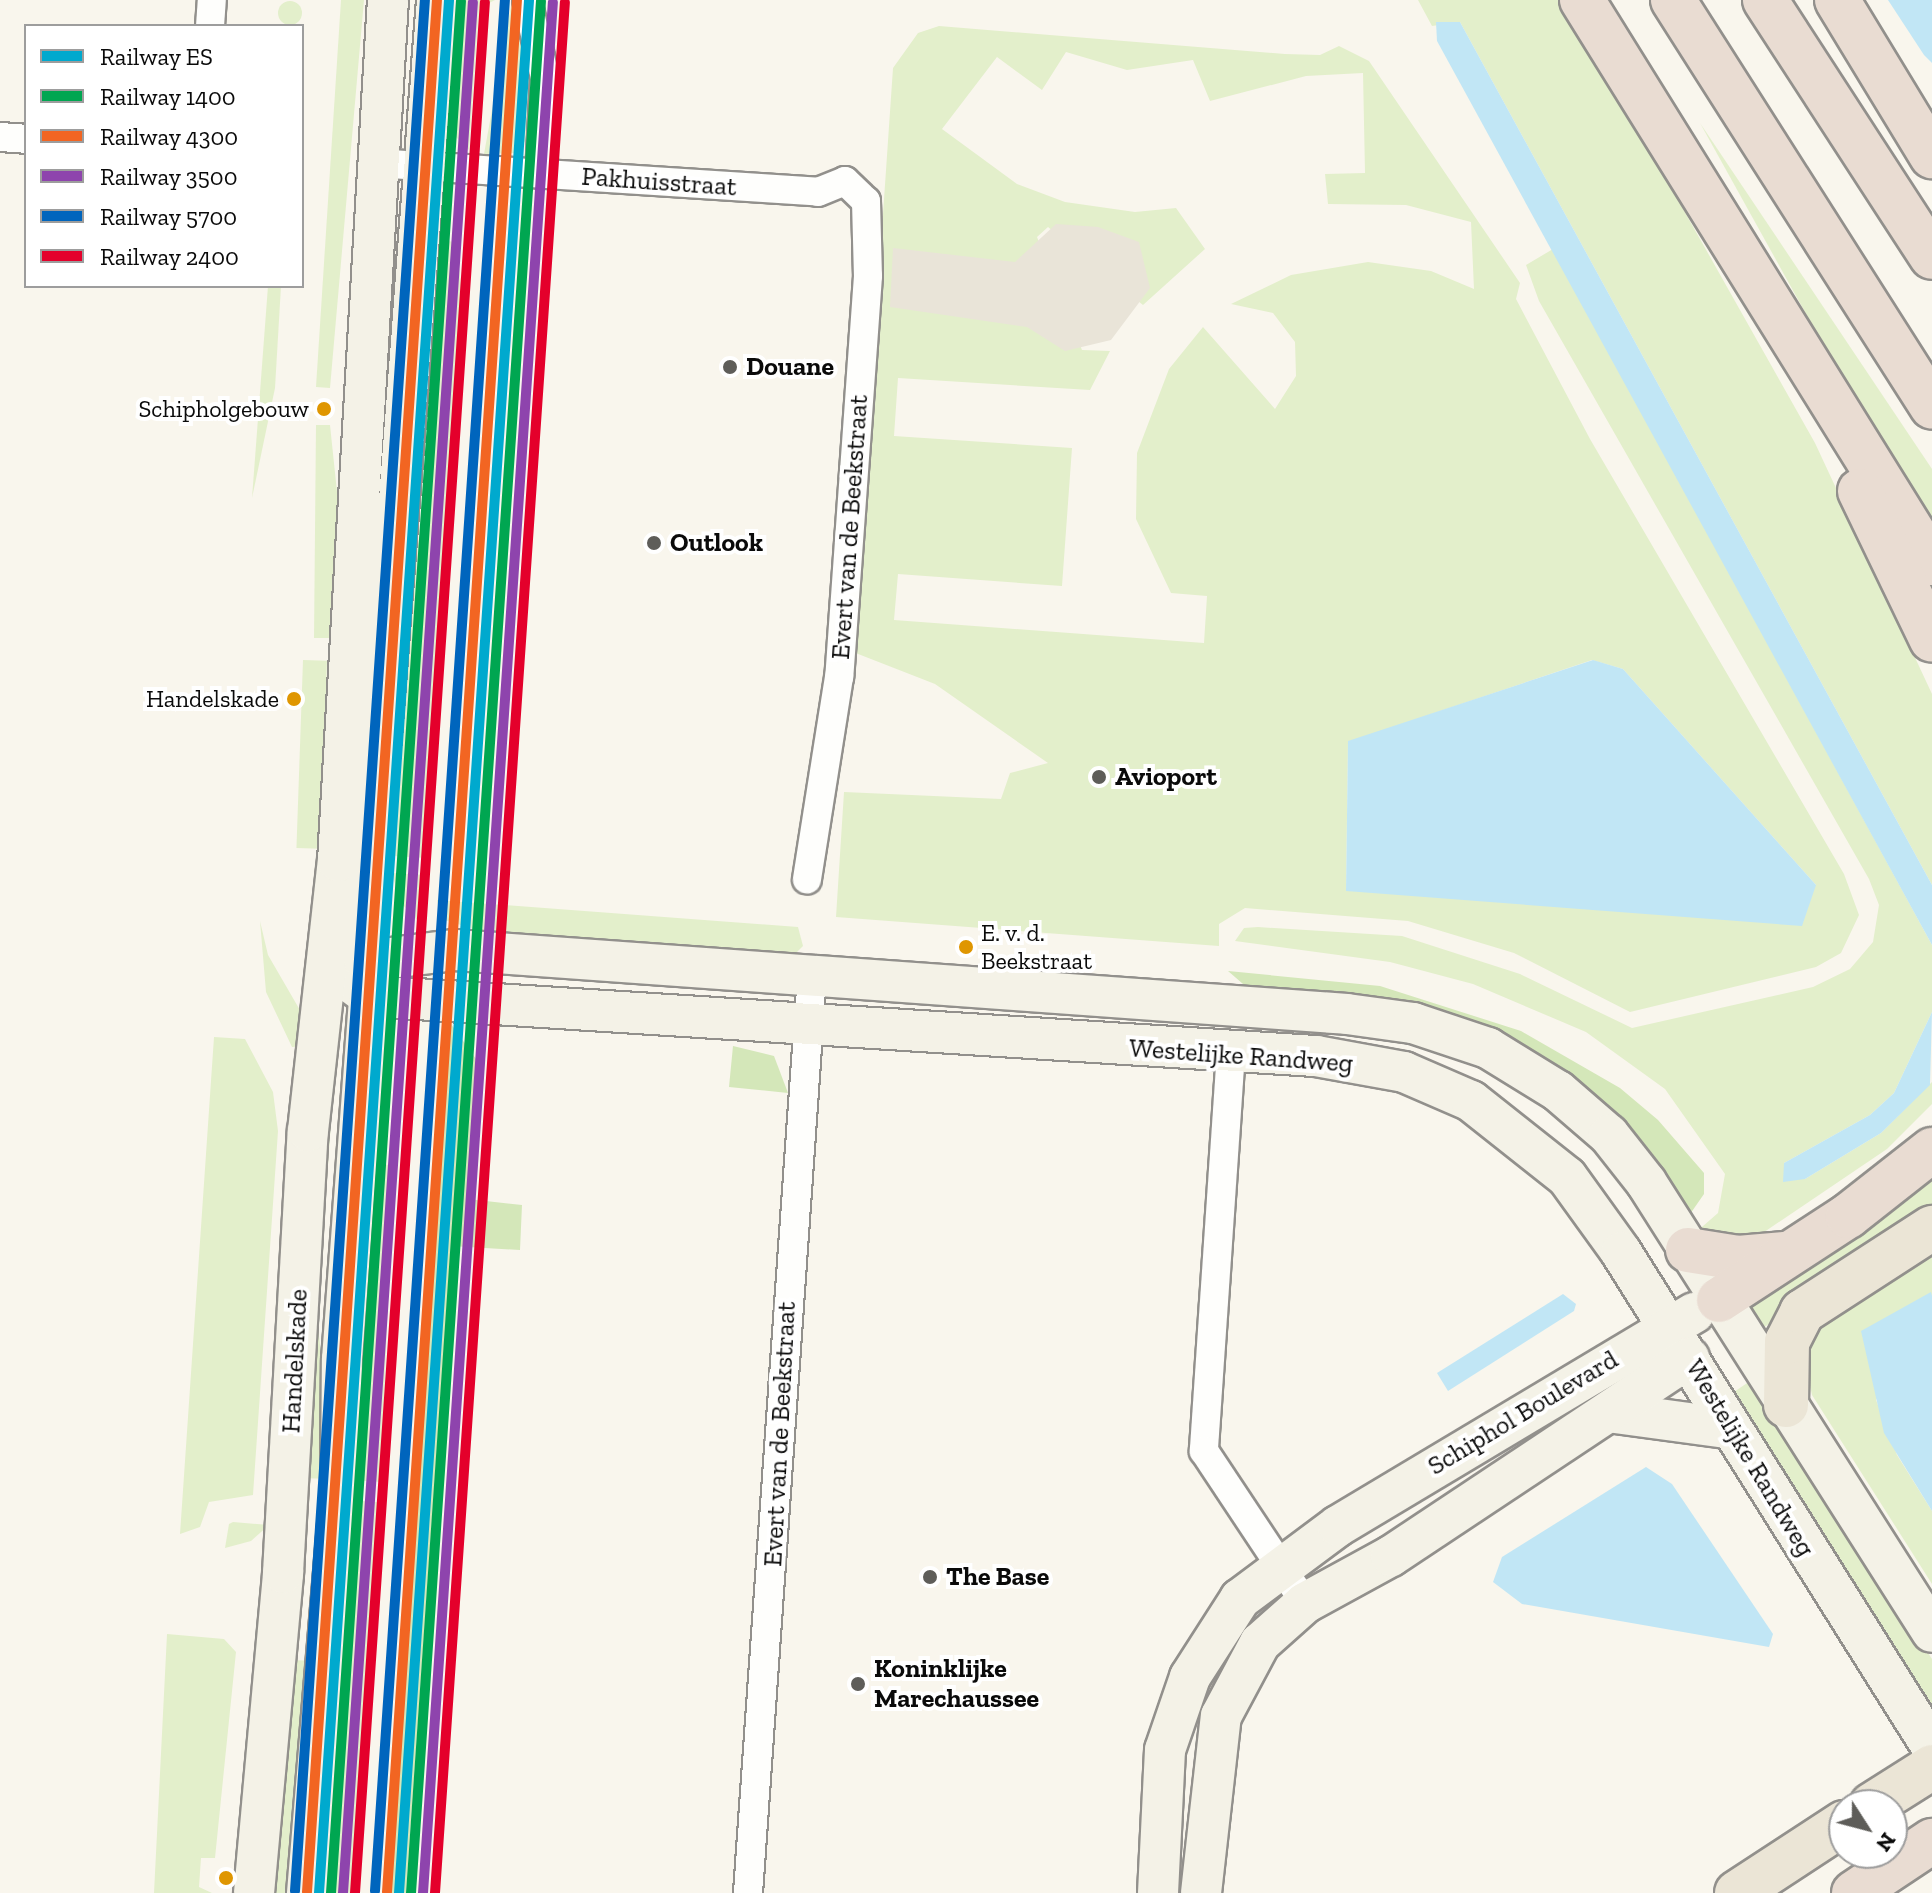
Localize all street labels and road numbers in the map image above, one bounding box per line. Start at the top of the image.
street label: Pakhuisstraat [580,161,738,203]
street label: Evert van de Beekstraat [825,393,875,661]
street label: Westelijke Randweg [1128,1033,1354,1079]
street label: Handelskade [276,1288,314,1434]
street label: Evert van de Beekstraat [757,1300,803,1568]
street label: Schiphol Boulevard [1422,1344,1624,1482]
street label: Westelijke Randweg [1679,1354,1821,1562]

